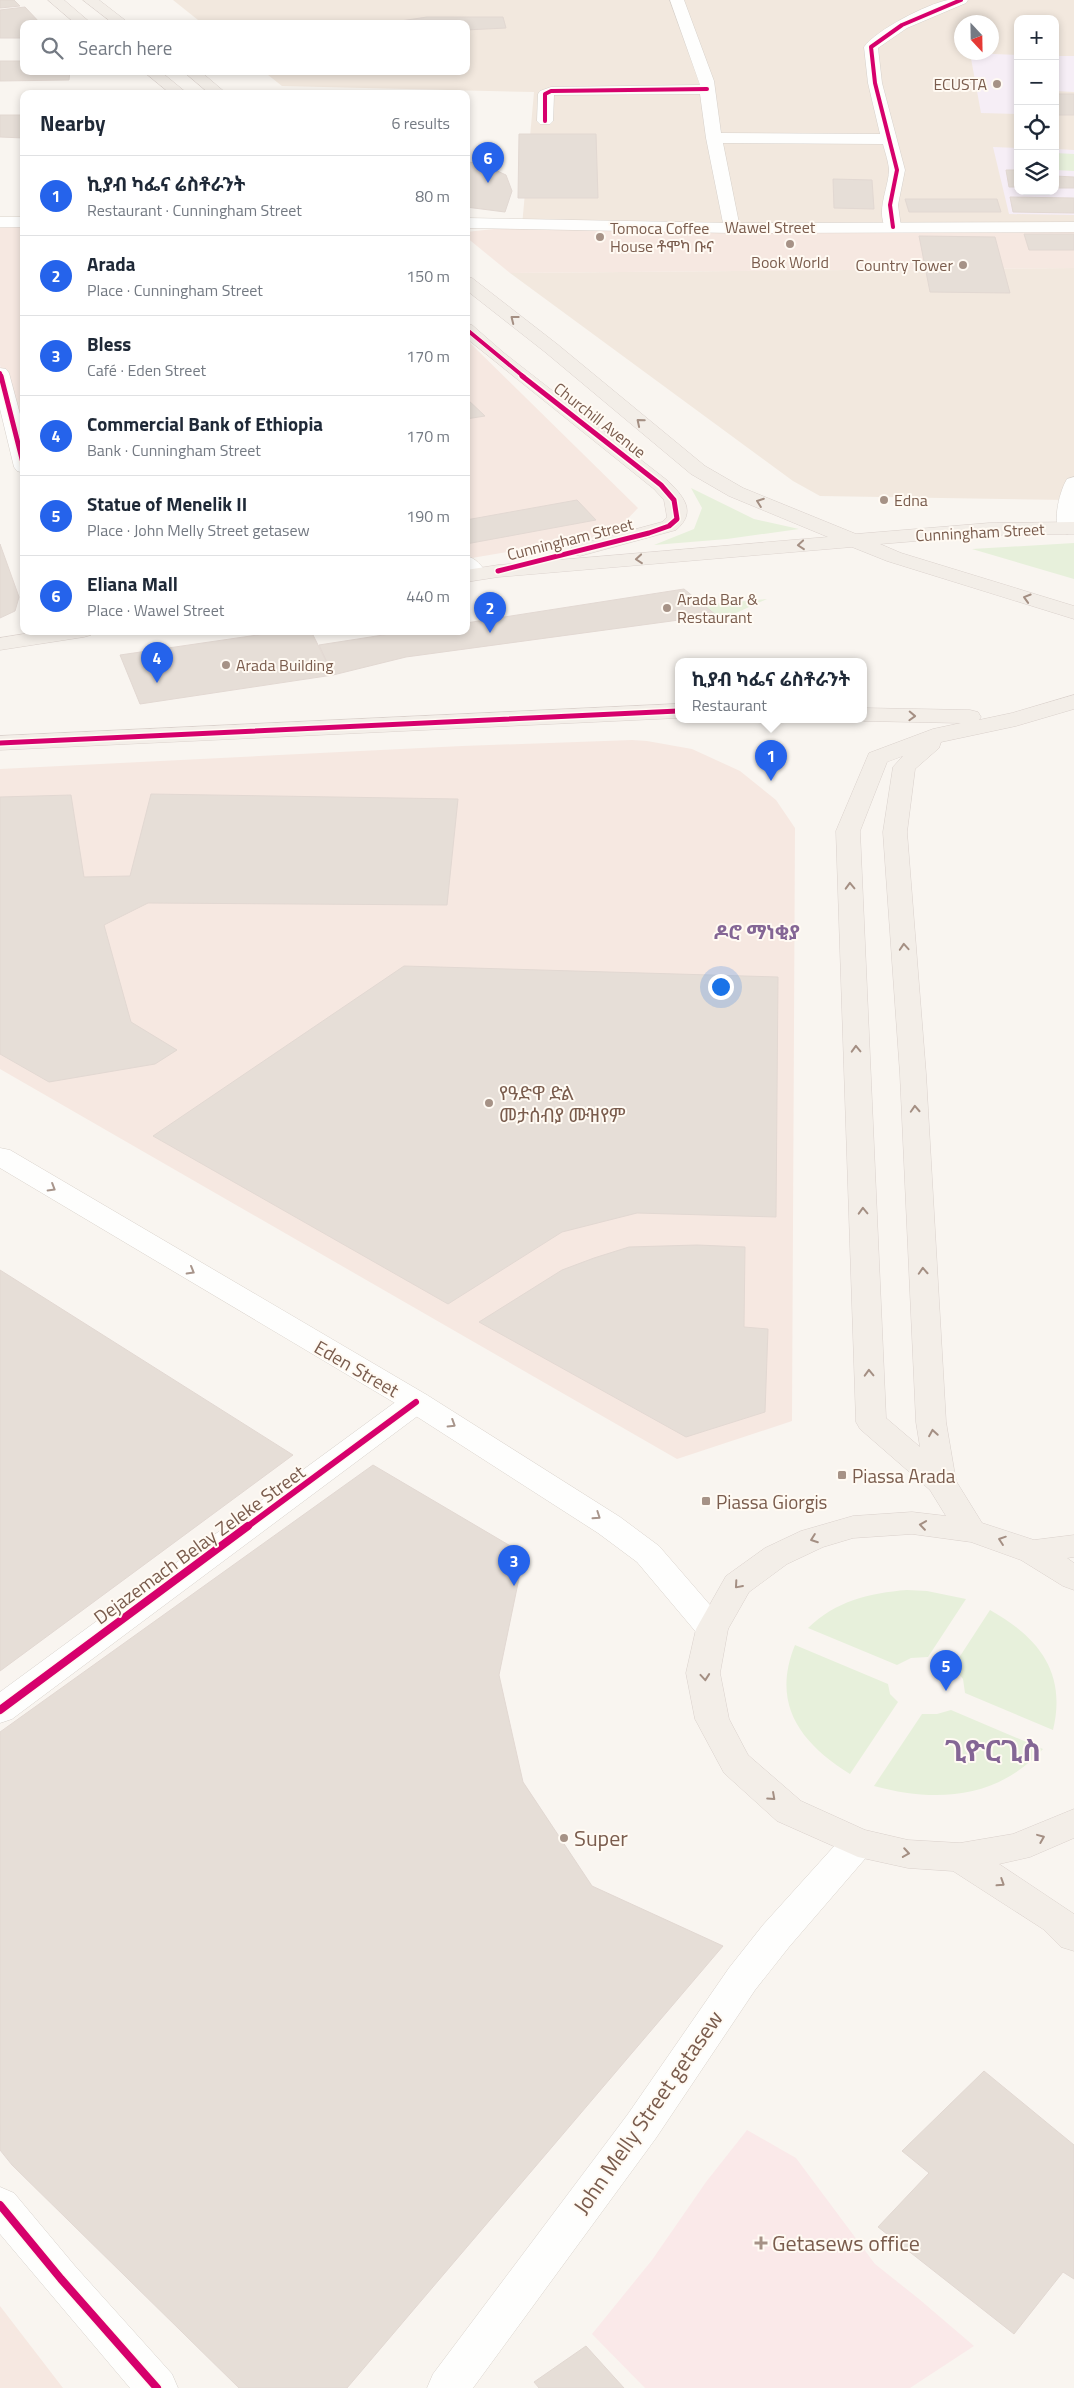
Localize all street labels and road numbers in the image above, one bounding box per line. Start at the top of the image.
street label: Wawel Street [725,215,816,239]
street label: Churchill Avenue [549,376,651,464]
street label: Cunningham Street [504,512,636,566]
street label: Cunningham Street [915,517,1046,547]
street label: Eden Street [309,1332,405,1404]
street label: Dejazemach Belay Zeleke Street [87,1457,311,1631]
street label: John Melly Street getasew [565,2003,731,2221]

